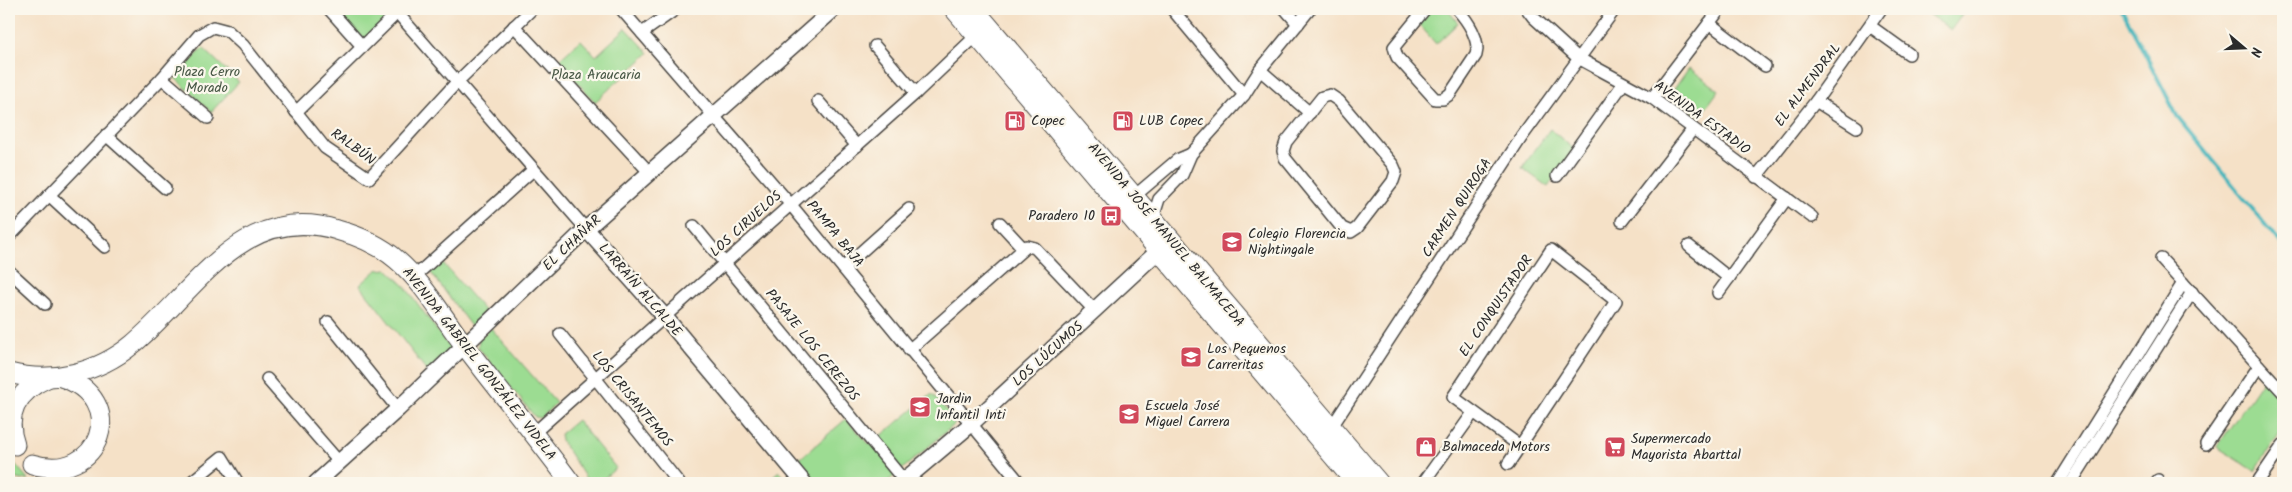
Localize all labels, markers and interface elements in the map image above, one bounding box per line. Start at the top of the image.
north arrow [2220,22,2270,72]
street label: EL ALMENDRAL [1769,39,1847,131]
text: N [2243,44,2267,60]
park label: Plaza Cerro Morado [174,61,240,99]
park label: Plaza Araucaria [551,64,641,86]
street label: AVENIDA ESTADIO [1649,75,1755,161]
fuel station icon: Copec [1003,109,1027,133]
fuel station icon: LUB Copec [1111,109,1135,133]
place label: Copec [1031,110,1065,132]
place label: LUB Copec [1139,110,1204,132]
street label: RALBÚN [326,123,381,171]
street label: AVENIDA JOSÉ MANUEL BALMACEDA [1082,138,1250,332]
street label: CARMEN QUIROGA [1416,154,1498,262]
street label: LOS CIRUELOS [705,185,787,262]
street label: PAMPA BAJA [801,195,869,273]
bus stop icon: Paradero 10 [1099,204,1123,228]
place label: Paradero 10 [1028,205,1095,227]
street label: EL CHAÑAR [537,210,607,276]
place label: Colegio Florencia Nightingale [1248,223,1346,261]
school or university icon: Colegio Florencia Nightingale [1220,230,1244,254]
street label: LARRAÍN ALCALDE [593,238,688,342]
street label: EL CONQUISTADOR [1454,251,1538,361]
street label: AVENIDA GABRIEL GONZÁLEZ VIDELA [396,263,562,465]
street label: PASAJE LOS CEREZOS [760,284,865,407]
street label: LOS LÚCUMOS [1008,316,1089,392]
place label: Los Pequenos Carreritas [1207,338,1286,376]
school or university icon: Los Pequenos Carreritas [1179,345,1203,369]
street label: LOS CRISANTEMOS [586,346,678,452]
place label: Jardin Infantil Inti [936,388,1006,426]
school or university icon: Jardin Infantil Inti [908,395,932,419]
place label: Escuela José Miguel Carrera [1145,395,1230,433]
school or university icon: Escuela José Miguel Carrera [1117,402,1141,426]
place label: Supermercado Mayorista Abarttal [1631,428,1742,466]
shop icon: Balmaceda Motors [1414,435,1438,459]
supermarket icon: Supermercado Mayorista Abarttal [1603,435,1627,459]
place label: Balmaceda Motors [1442,436,1550,458]

